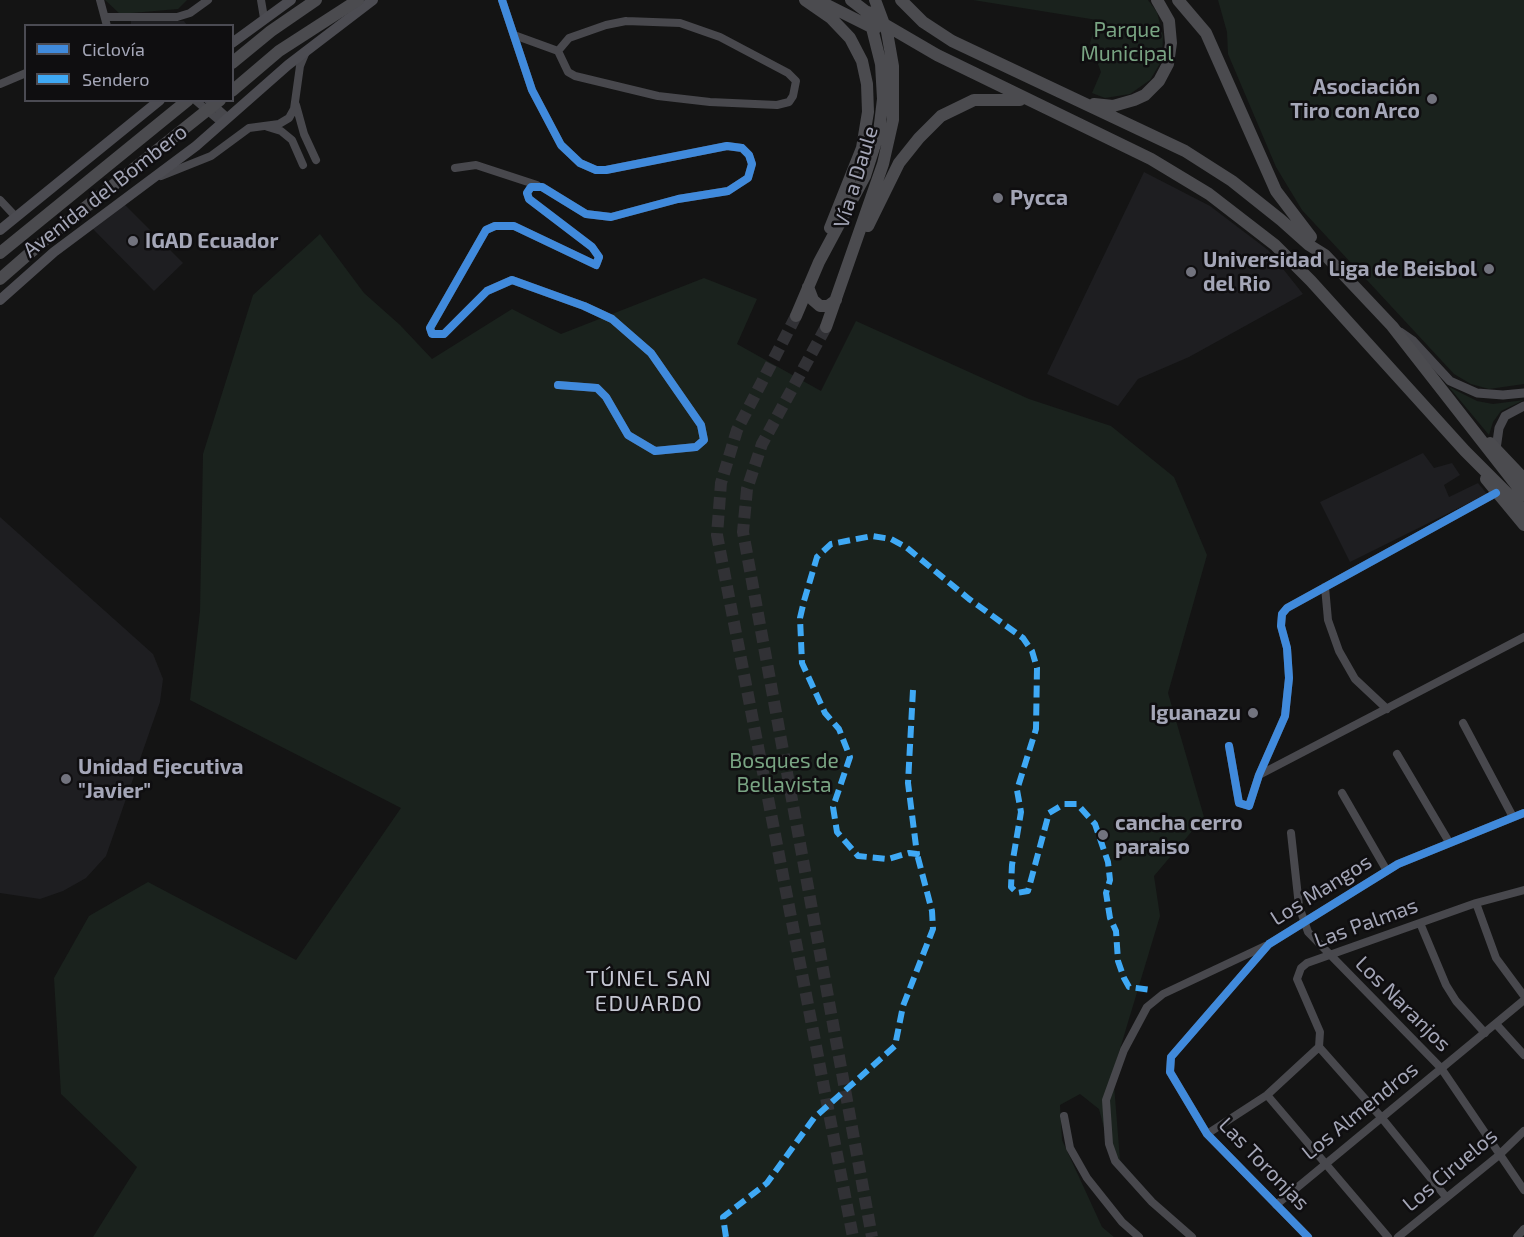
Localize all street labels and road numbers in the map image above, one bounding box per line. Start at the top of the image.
street label: Avenida del Bombero [18,119,192,263]
street label: Vía a Daule [829,123,883,231]
street label: Los Mangos [1266,849,1376,931]
street label: Las Palmas [1311,893,1421,953]
street label: Los Naranjos [1350,951,1456,1057]
street label: Los Almendros [1297,1057,1423,1165]
street label: Las Toronjas [1214,1112,1314,1216]
street label: Los Ciruelos [1398,1123,1502,1217]

